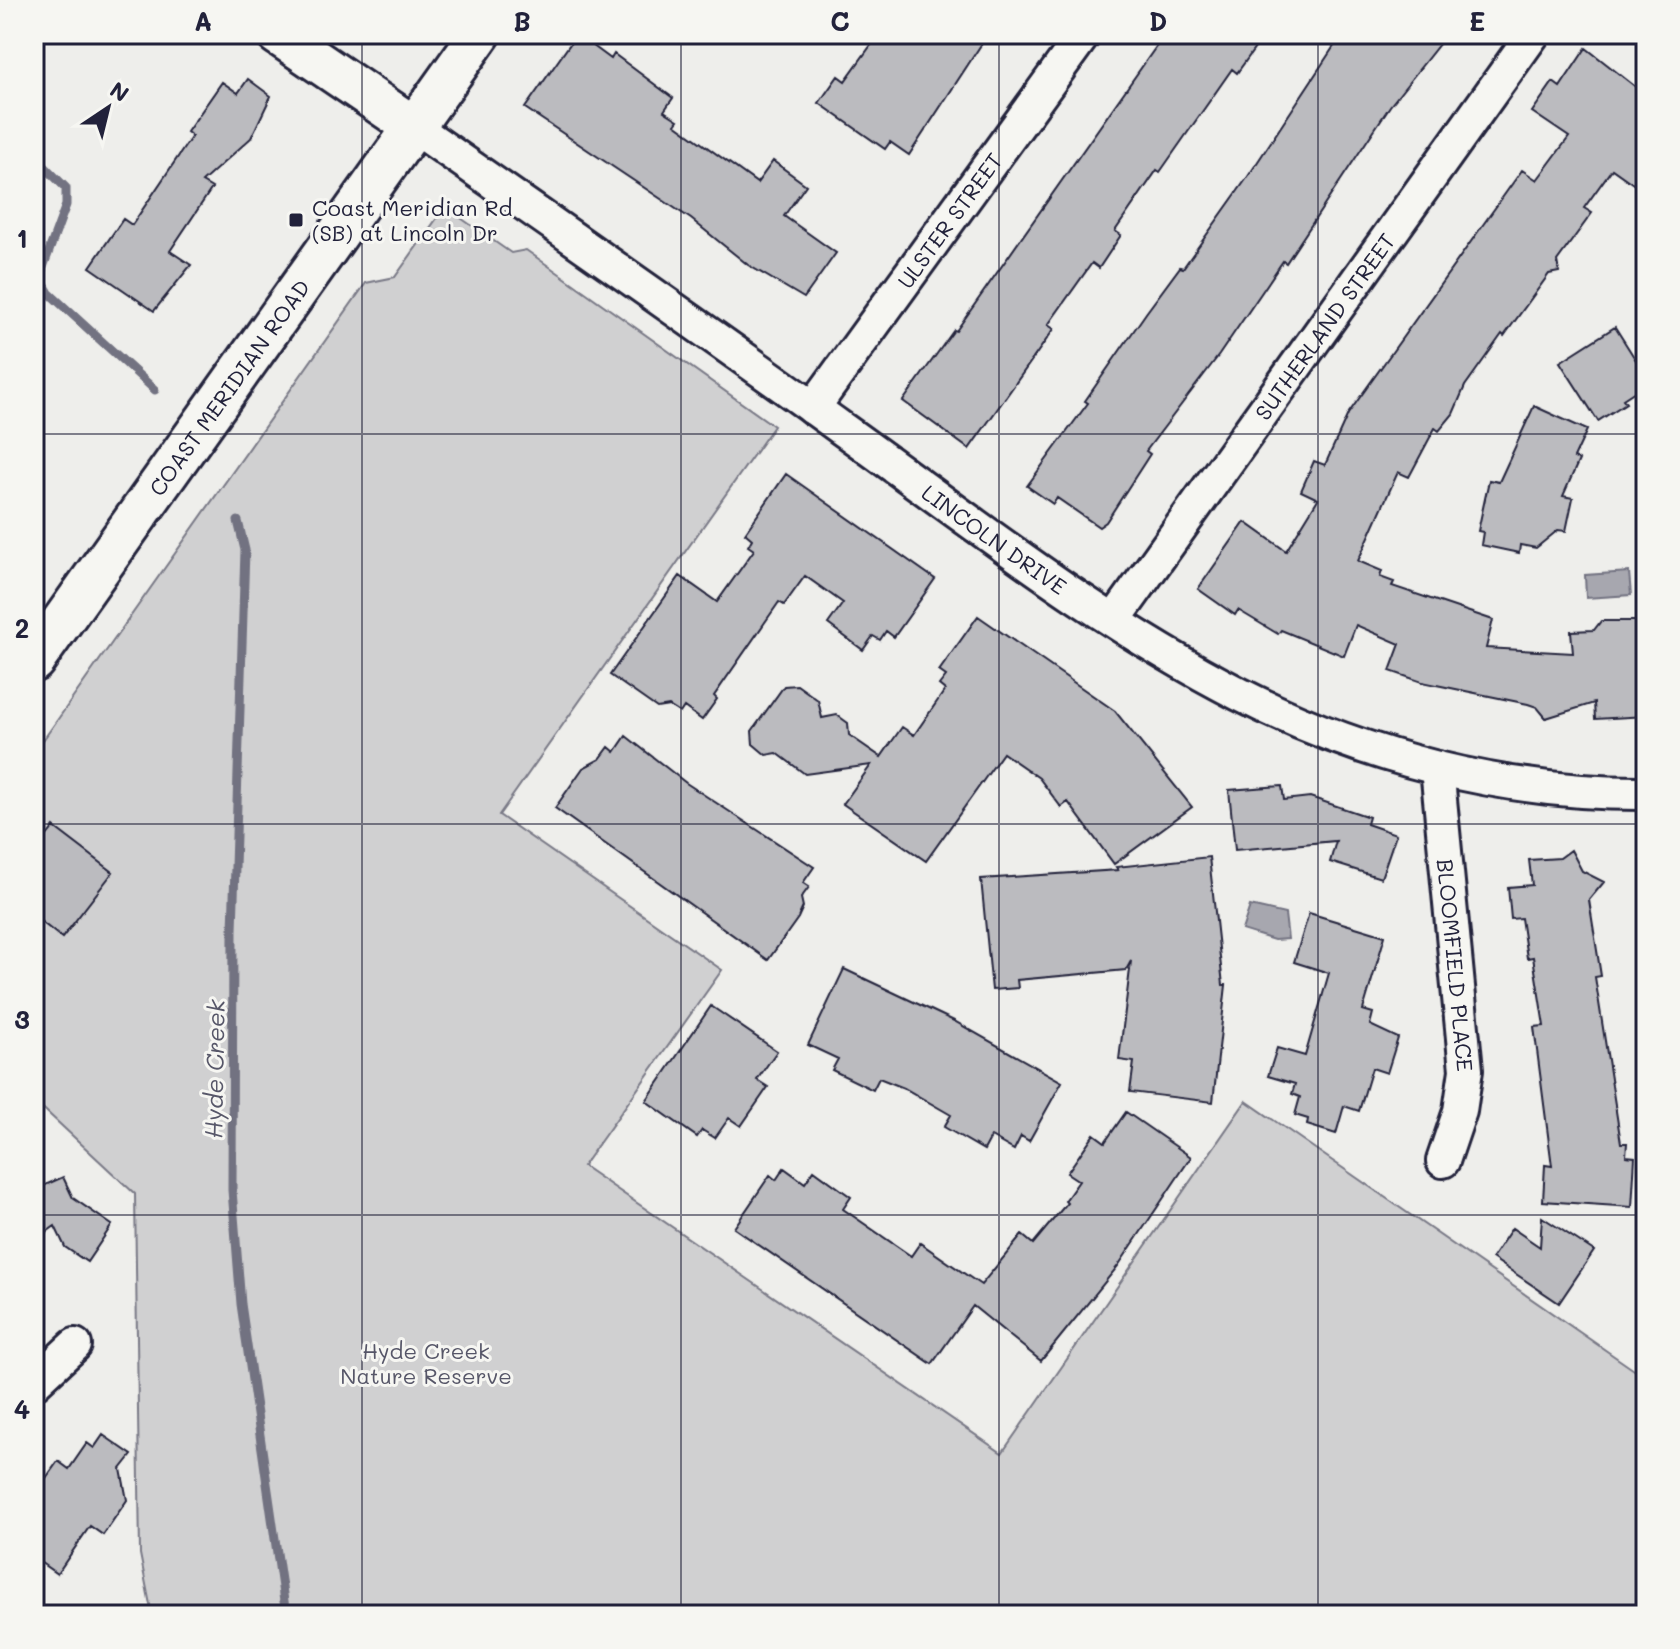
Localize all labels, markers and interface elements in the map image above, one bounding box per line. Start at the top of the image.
text: A [194,4,212,38]
text: B [513,4,531,38]
text: C [830,4,850,38]
text: D [1149,4,1167,38]
text: E [1469,4,1485,38]
north arrow [68,68,148,148]
text: N [105,75,135,108]
street label: ULSTER STREET [890,146,1008,294]
place label: Coast Meridian Rd (SB) at Lincoln Dr [312,193,513,247]
marker: Coast Meridian Rd (SB) at Lincoln Dr [287,211,305,229]
text: 1 [16,221,28,255]
street label: SUTHERLAND STREET [1248,227,1401,425]
street label: COAST MERIDIAN ROAD [142,273,316,501]
street label: LINCOLN DRIVE [917,477,1073,600]
text: 2 [15,611,29,645]
street label: BLOOMFIELD PLACE [1431,858,1481,1073]
water label: Hyde Creek [197,998,231,1139]
text: 3 [14,1002,30,1036]
park label: Hyde Creek Nature Reserve [340,1336,512,1390]
text: 4 [14,1392,30,1426]

